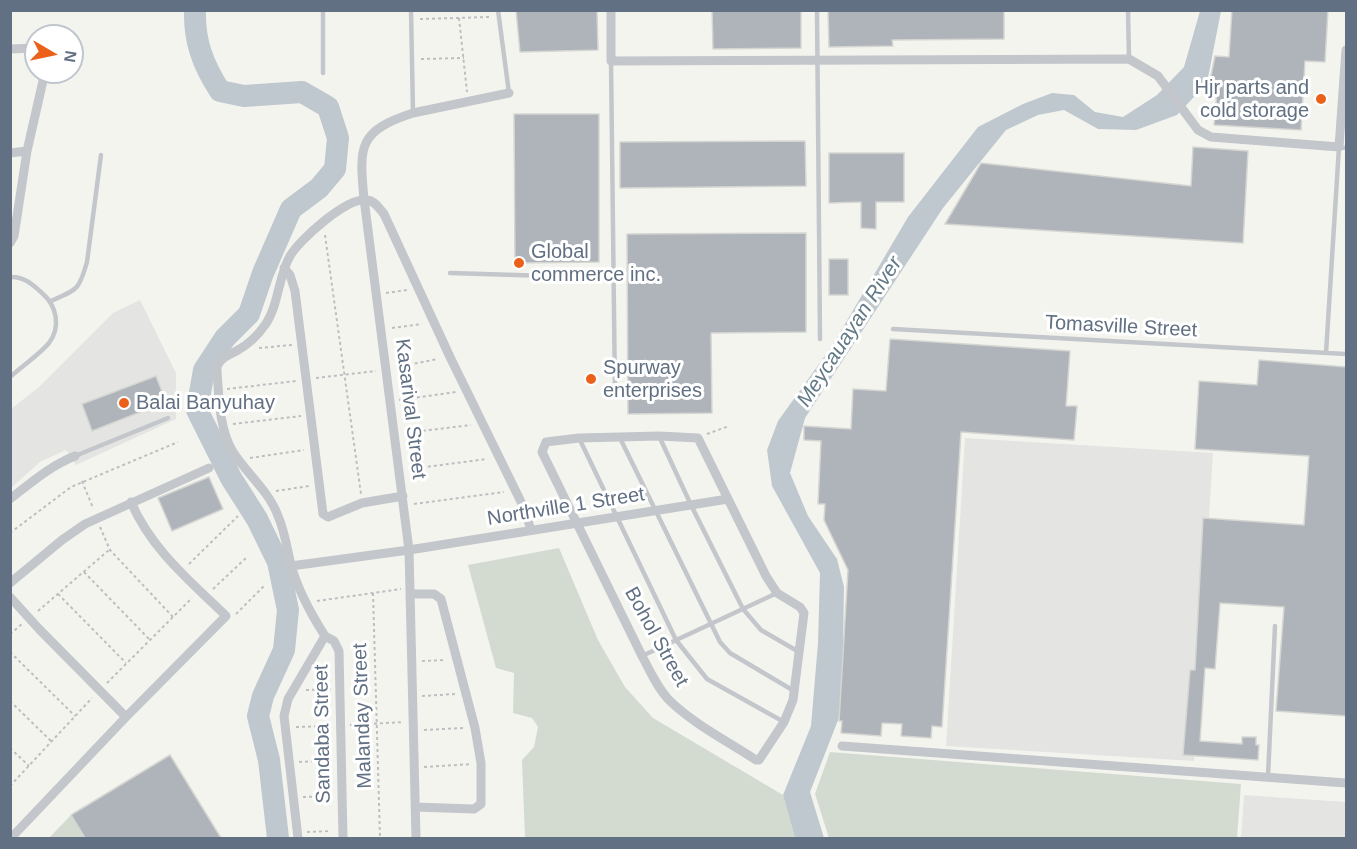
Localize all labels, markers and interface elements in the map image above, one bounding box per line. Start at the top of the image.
north arrow [24,24,84,84]
text: N [61,50,80,64]
place label: Hjr parts and cold storage [1195,76,1309,123]
marker: Hjr parts and cold storage [1314,92,1328,106]
place label: Global commerce inc. [531,240,661,287]
water label: Meycauayan River [792,252,908,412]
marker: Global commerce inc. [512,256,526,270]
street label: Tomasville Street [1044,311,1198,343]
street label: Kasarival Street [389,337,431,481]
place label: Spurway enterprises [603,356,702,403]
marker: Spurway enterprises [584,372,598,386]
place label: Balai Banyuhay [136,391,275,415]
marker: Balai Banyuhay [117,396,131,410]
street label: Northville 1 Street [486,483,646,531]
street label: Bohol Street [619,583,693,691]
street label: Malanday Street [348,643,378,789]
street label: Sandaba Street [310,664,336,804]

